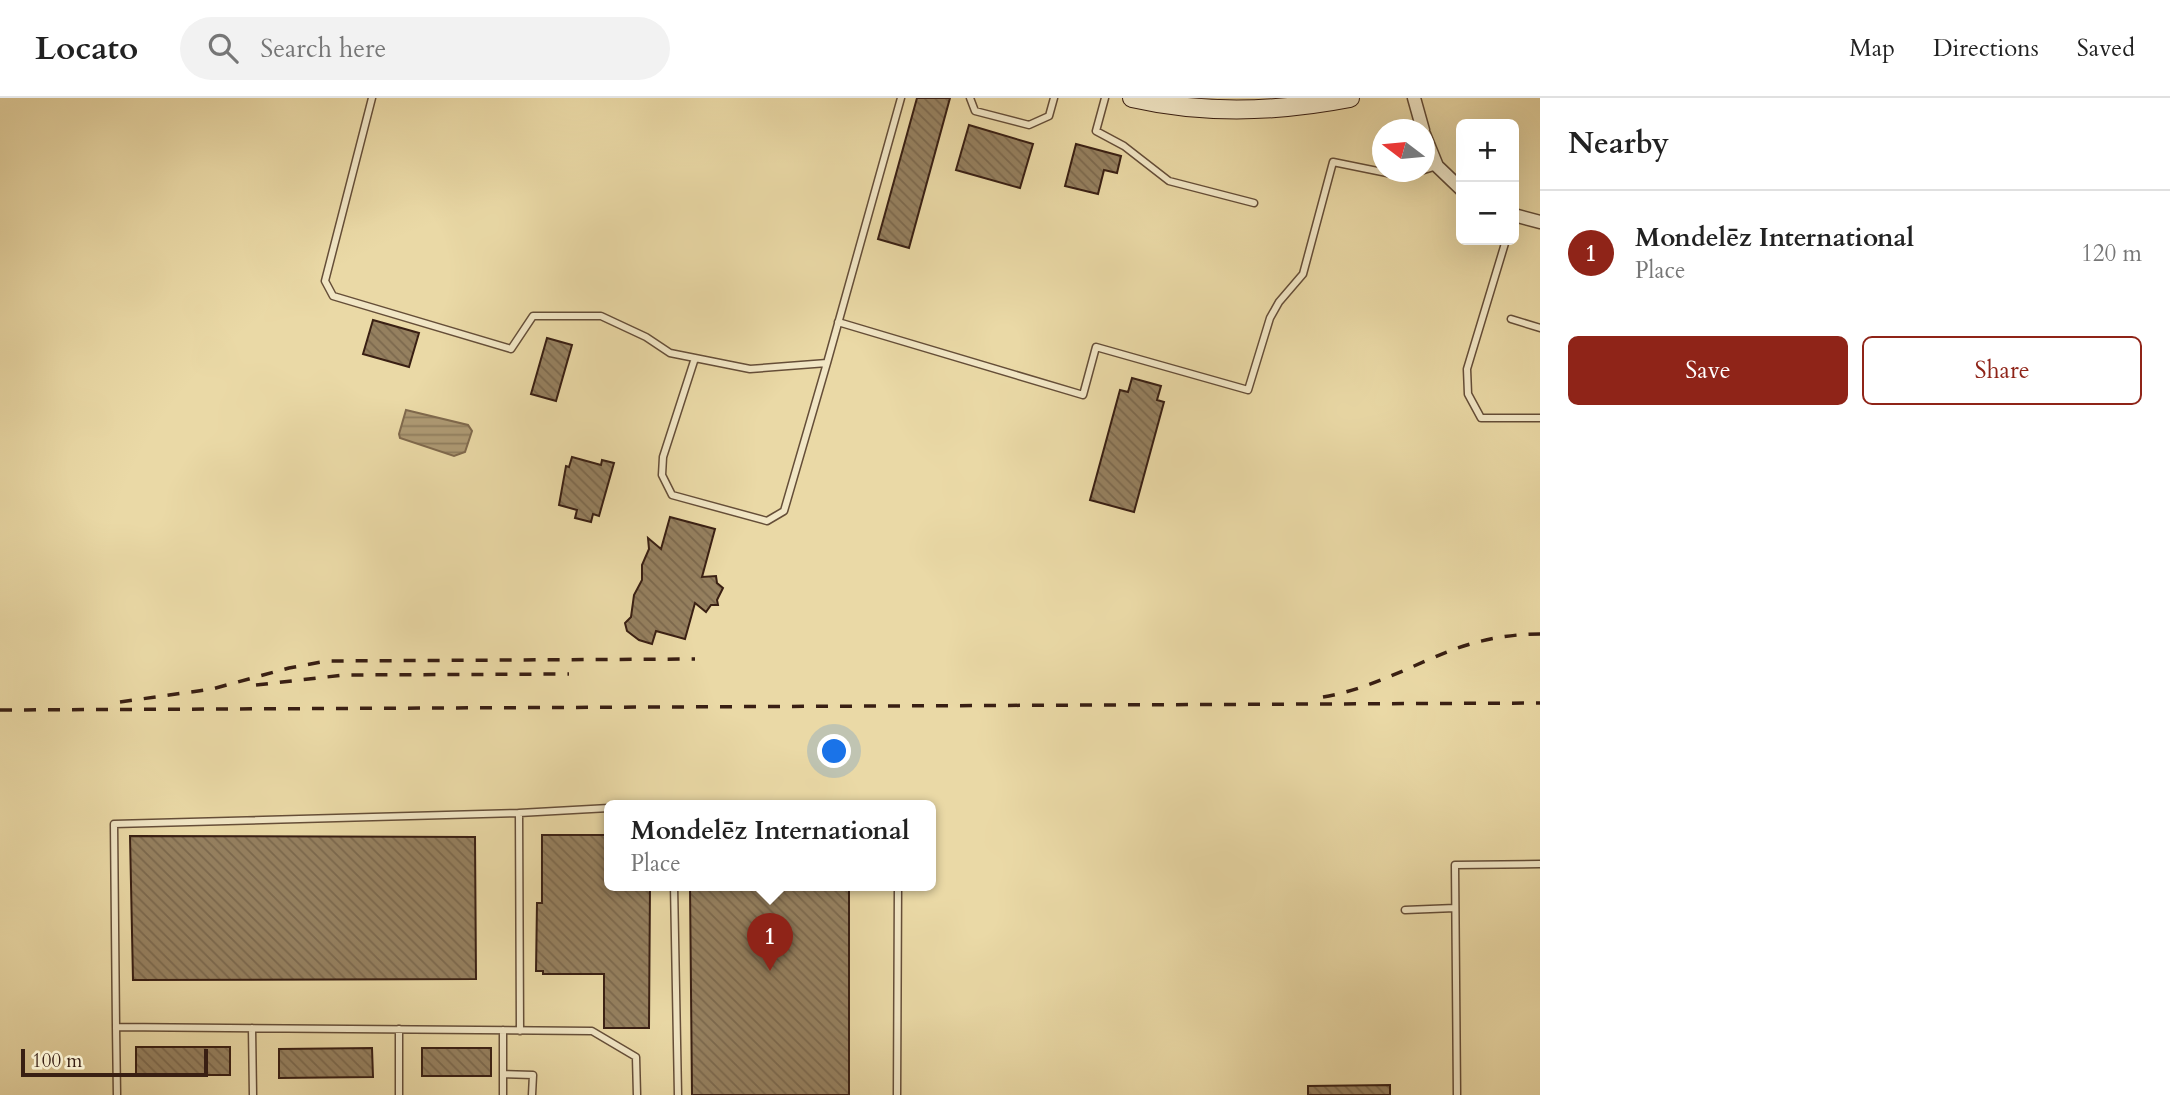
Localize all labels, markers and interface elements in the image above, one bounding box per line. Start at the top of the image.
search box [180,17,670,80]
text: Locato [35,26,138,71]
icon: search [204,29,242,67]
text: Search here [260,31,386,66]
text: Map [1849,32,1895,65]
text: Directions [1933,32,2039,65]
text: Saved [2077,32,2135,65]
north arrow [1372,119,1435,182]
map controls [1456,119,1519,245]
button: + [1456,119,1519,182]
text: Nearby [1568,123,1669,164]
button: − [1456,182,1519,245]
text: Mondelēz International [1635,220,1914,255]
text: 1 [1585,238,1597,269]
text: 120 m [2081,238,2142,269]
text: Place [1635,255,1685,286]
button: Save [1568,336,1848,405]
button: Share [1862,336,2142,405]
your location [817,734,851,768]
popup [604,800,936,891]
text: Mondelēz International [630,813,910,848]
text: Place [630,848,681,879]
pin: 1 [747,913,793,971]
scale bar [21,1046,208,1078]
text: 100 m [32,1048,82,1074]

